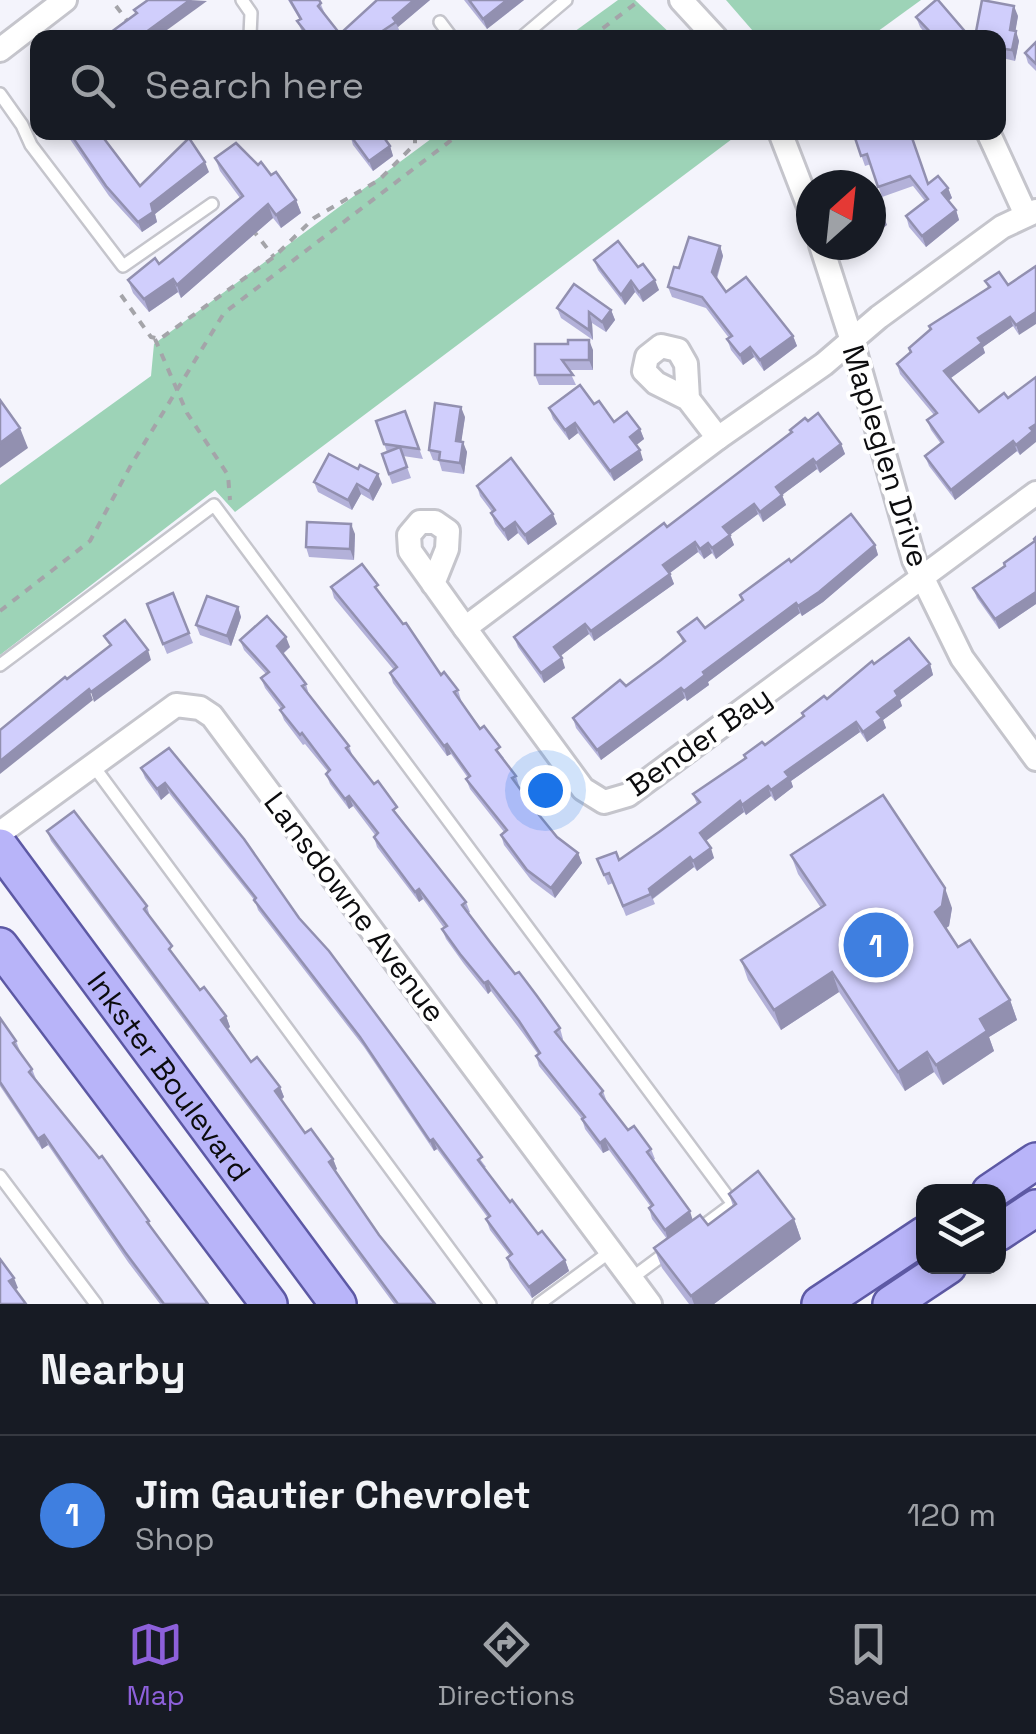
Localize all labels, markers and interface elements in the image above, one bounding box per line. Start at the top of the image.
search box [30,30,1006,140]
icon: search [65,58,120,113]
text: Search here [145,61,364,109]
north arrow [796,170,886,260]
street label: Mapleglen Drive [834,340,938,572]
street label: Bender Bay [619,677,779,805]
your location [520,765,571,816]
street label: Lansdowne Avenue [256,784,454,1030]
pin: 1 [844,908,908,982]
street label: Inkster Boulevard [79,963,260,1189]
map controls [916,1184,1006,1274]
button: layers [916,1184,1006,1274]
text: Nearby [40,1343,186,1396]
text: Jim Gautier Chevrolet [135,1471,531,1519]
text: 1 [65,1495,80,1535]
text: 120 m [907,1495,996,1535]
text: Shop [135,1519,215,1559]
tab: Map [126,1617,185,1713]
tab: Directions [438,1617,575,1713]
tab: Saved [828,1617,910,1713]

